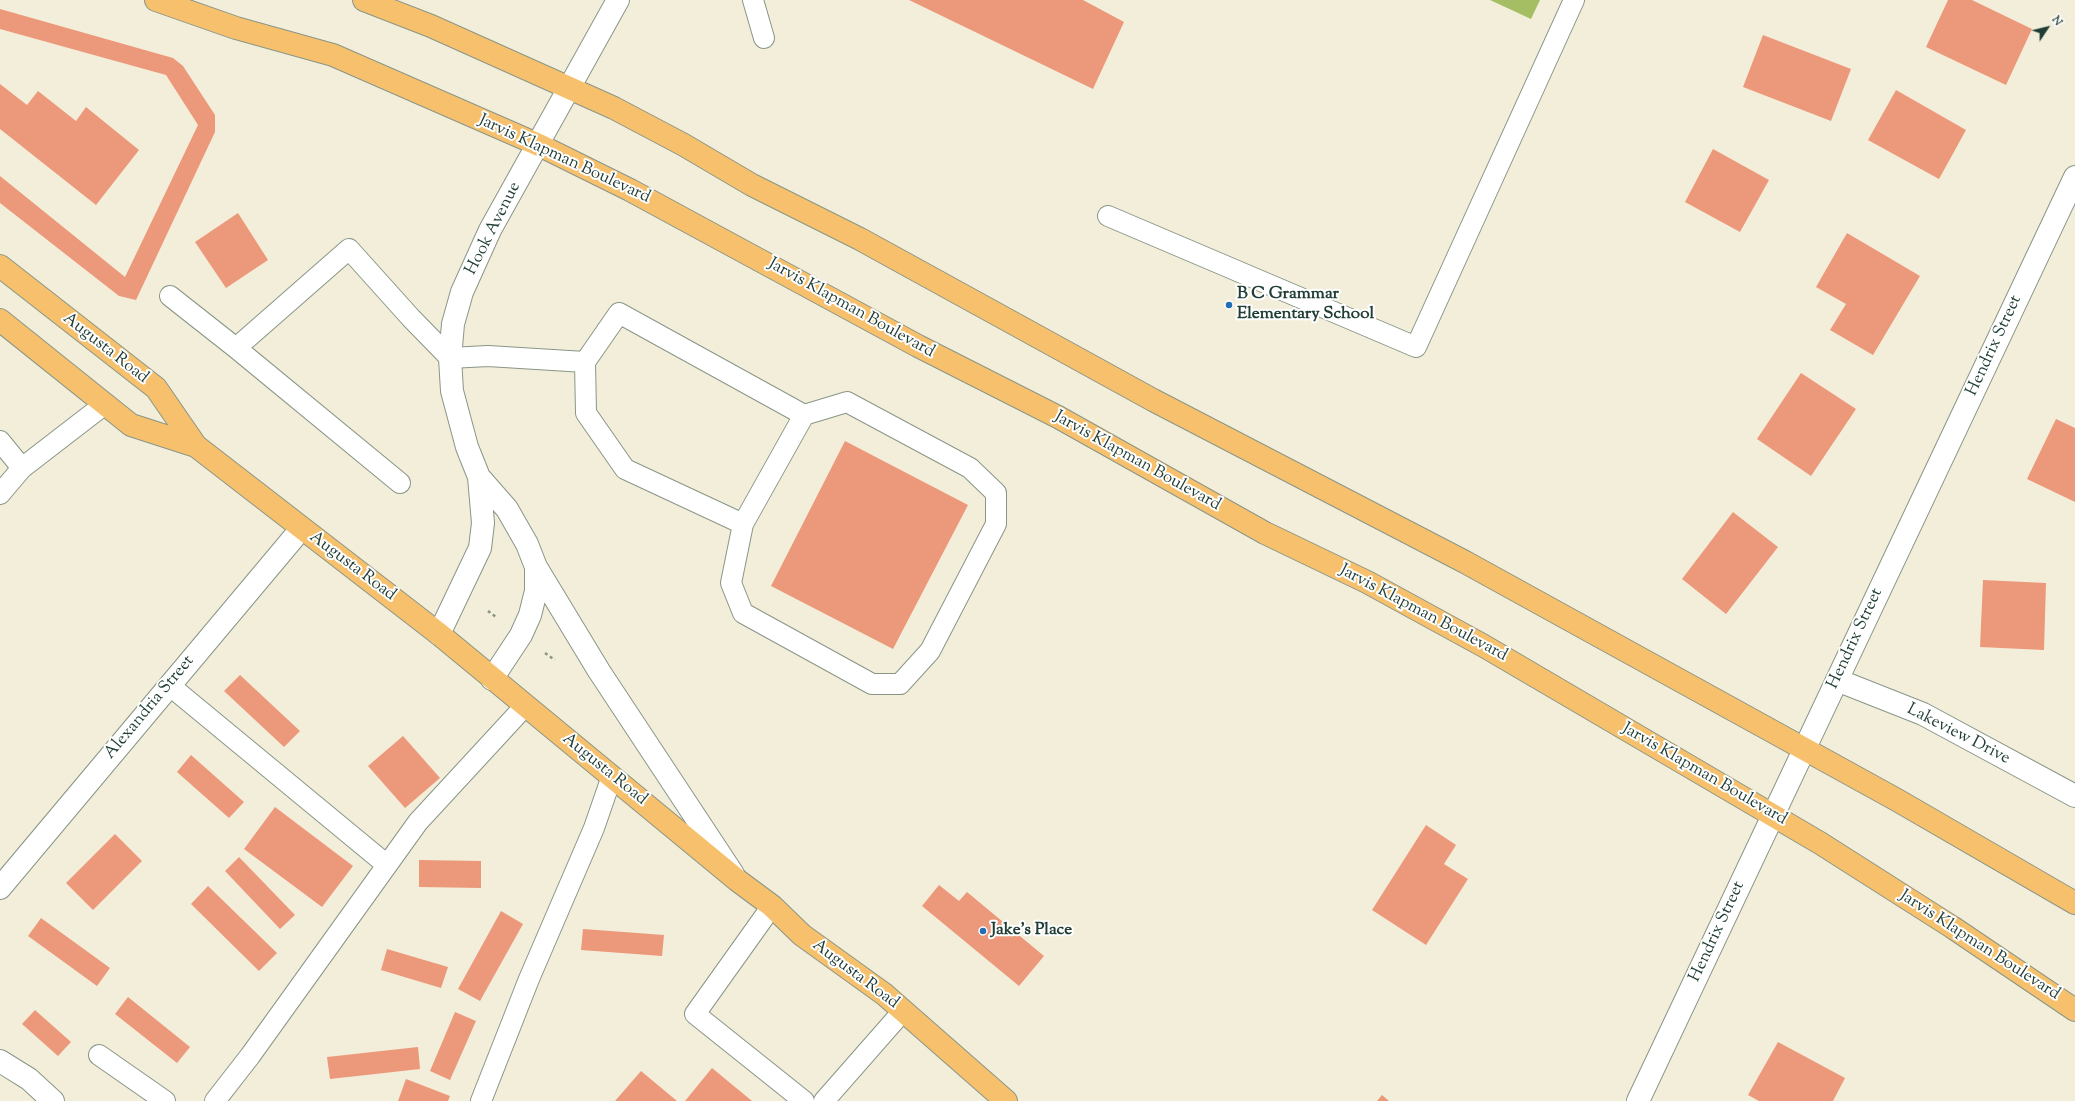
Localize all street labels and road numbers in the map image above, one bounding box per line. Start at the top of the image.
street label: Jarvis Klapman Boulevard [475,111,653,209]
street label: Hook Avenue [462,179,526,279]
street label: Jarvis Klapman Boulevard [764,255,938,363]
street label: Hendrix Street [1963,292,2027,400]
street label: Augusta Road [58,309,152,389]
street label: Jarvis Klapman Boulevard [1050,408,1224,516]
street label: Augusta Road [305,528,399,606]
street label: Jarvis Klapman Boulevard [1336,561,1510,667]
street label: Hendrix Street [1824,585,1888,693]
street label: Alexandria Street [101,652,199,764]
street label: Lakeview Drive [1903,700,2013,770]
street label: Jarvis Klapman Boulevard [1618,719,1790,831]
street label: Augusta Road [557,730,651,810]
street label: Hendrix Street [1686,878,1750,986]
street label: Jarvis Klapman Boulevard [1895,886,2063,1006]
street label: Augusta Road [808,936,902,1014]

